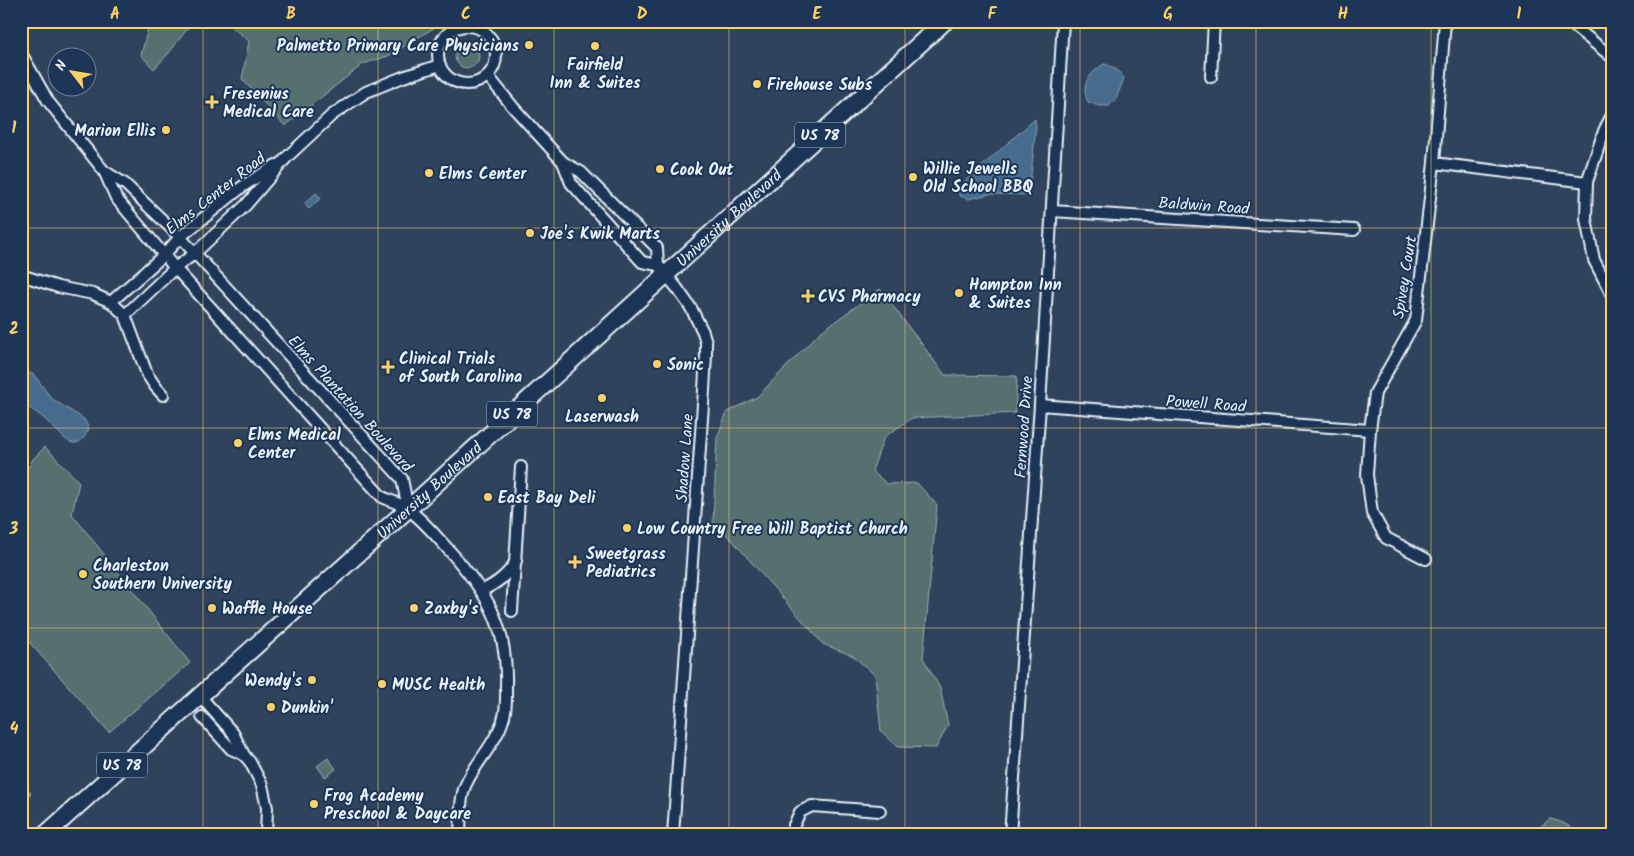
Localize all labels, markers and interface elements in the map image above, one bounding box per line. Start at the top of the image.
text: A [110,2,120,27]
text: B [286,2,296,27]
text: C [461,2,471,27]
text: D [637,2,648,27]
text: E [813,2,823,27]
text: F [988,2,998,27]
text: G [1163,2,1173,27]
text: H [1338,2,1348,27]
text: I [1517,2,1522,27]
place label: Palmetto Primary Care Physicians [277,34,520,59]
marker: Palmetto Primary Care Physicians [523,39,535,51]
marker: Fairfield Inn & Suites [589,40,601,52]
north arrow [48,48,98,98]
place label: Fairfield Inn & Suites [550,53,641,96]
text: N [50,56,74,75]
place label: Firehouse Subs [767,73,873,98]
marker: Firehouse Subs [751,78,763,90]
place label: Fresenius Medical Care [223,82,314,125]
marker: Fresenius Medical Care [205,95,219,109]
text: 1 [12,116,17,141]
place label: Marion Ellis [75,119,157,144]
road number: US 78 [795,122,845,148]
marker: Marion Ellis [160,124,172,136]
street label: Elms Center Road [160,146,272,242]
place label: Willie Jewells Old School BBQ [923,157,1034,200]
place label: Cook Out [670,158,734,183]
place label: Elms Center [439,162,527,187]
marker: Cook Out [654,163,666,175]
street label: University Boulevard [671,163,789,274]
marker: Elms Center [423,167,435,179]
marker: Willie Jewells Old School BBQ [907,171,919,183]
street label: Baldwin Road [1158,191,1251,222]
place label: Joe's Kwik Marts [540,222,660,247]
marker: Joe's Kwik Marts [524,227,536,239]
street label: Spivey Court [1387,233,1425,321]
place label: Hampton Inn & Suites [969,273,1062,316]
place label: CVS Pharmacy [818,285,921,310]
marker: Hampton Inn & Suites [953,287,965,299]
marker: CVS Pharmacy [802,290,814,302]
text: 2 [9,317,19,342]
street label: Elms Plantation Boulevard [281,330,419,479]
place label: Clinical Trials of South Carolina [399,347,522,390]
place label: Sonic [667,353,704,378]
marker: Sonic [651,358,663,370]
marker: Clinical Trials of South Carolina [381,360,395,374]
street label: Fernwood Drive [1008,375,1041,479]
street label: Powell Road [1165,389,1248,420]
marker: Laserwash [596,392,608,404]
road number: US 78 [487,402,537,426]
place label: Laserwash [565,405,639,430]
street label: Shadow Lane [670,413,701,503]
place label: Elms Medical Center [248,423,341,466]
street label: University Boulevard [371,436,489,546]
marker: Elms Medical Center [232,437,244,449]
place label: East Bay Deli [498,486,596,511]
marker: East Bay Deli [482,491,494,503]
text: 3 [9,517,19,542]
place label: Low Country Free Will Baptist Church [637,517,908,542]
marker: Low Country Free Will Baptist Church [621,522,633,534]
place label: Sweetgrass Pediatrics [586,542,666,585]
place label: Charleston Southern University [93,554,232,597]
marker: Sweetgrass Pediatrics [568,555,582,569]
marker: Charleston Southern University [77,568,89,580]
place label: Waffle House [222,597,313,622]
place label: Zaxby's [424,597,479,622]
marker: Waffle House [206,602,218,614]
marker: Zaxby's [408,602,420,614]
place label: Wendy's [245,669,303,694]
place label: MUSC Health [392,673,485,698]
marker: Wendy's [306,674,318,686]
marker: MUSC Health [376,678,388,690]
place label: Dunkin' [281,696,334,721]
marker: Dunkin' [265,701,277,713]
text: 4 [10,717,19,742]
road number: US 78 [97,752,147,778]
place label: Frog Academy Preschool & Daycare [324,784,471,827]
marker: Frog Academy Preschool & Daycare [308,798,320,810]

